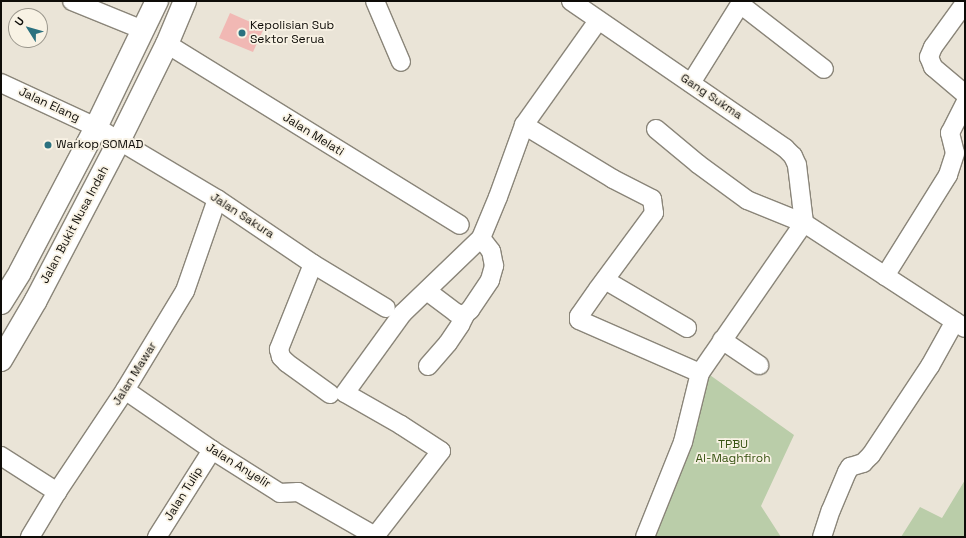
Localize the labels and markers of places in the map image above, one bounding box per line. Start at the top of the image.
place label: Kepolisian Sub Sektor Serua [250,19,334,47]
marker: Kepolisian Sub Sektor Serua [237,28,247,38]
place label: Warkop SOMAD [56,138,143,152]
marker: Warkop SOMAD [43,140,53,150]

